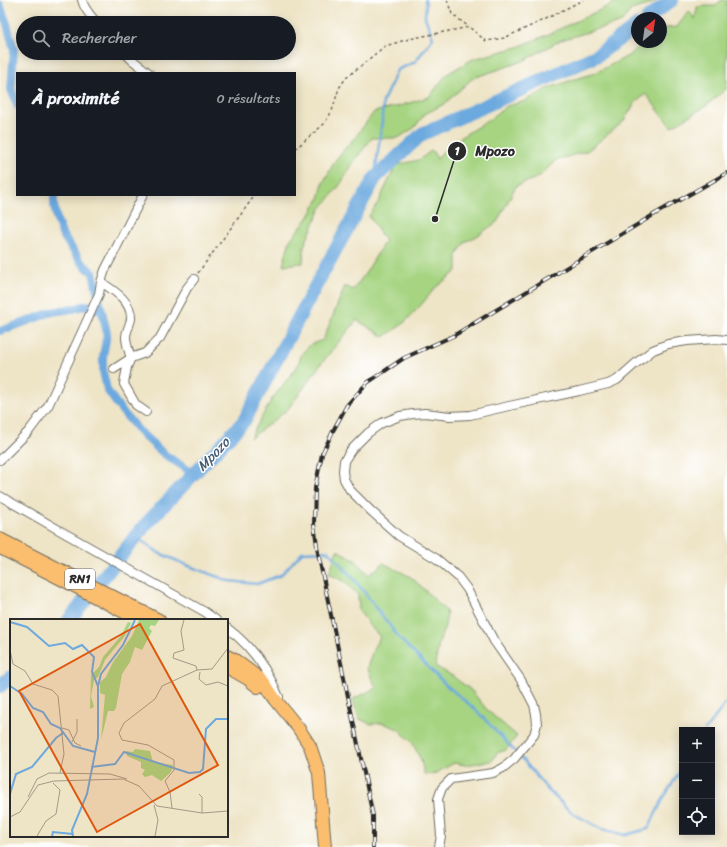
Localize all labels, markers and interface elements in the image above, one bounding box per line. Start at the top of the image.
north arrow [631,12,667,48]
search box [16,16,296,60]
text: Rechercher [62,25,137,51]
icon: search [30,27,52,49]
text: À proximité [32,83,119,113]
text: 0 résultats [217,87,280,110]
callout: Mpozo [447,138,523,164]
text: Mpozo [474,139,516,164]
text: 1 [454,140,460,162]
water label: Mpozo [191,431,237,477]
road number: RN1 [65,569,95,589]
inset map [10,619,228,837]
map controls [679,727,715,835]
button: + [679,727,715,763]
button: − [679,763,715,799]
button: locate [679,799,715,835]

